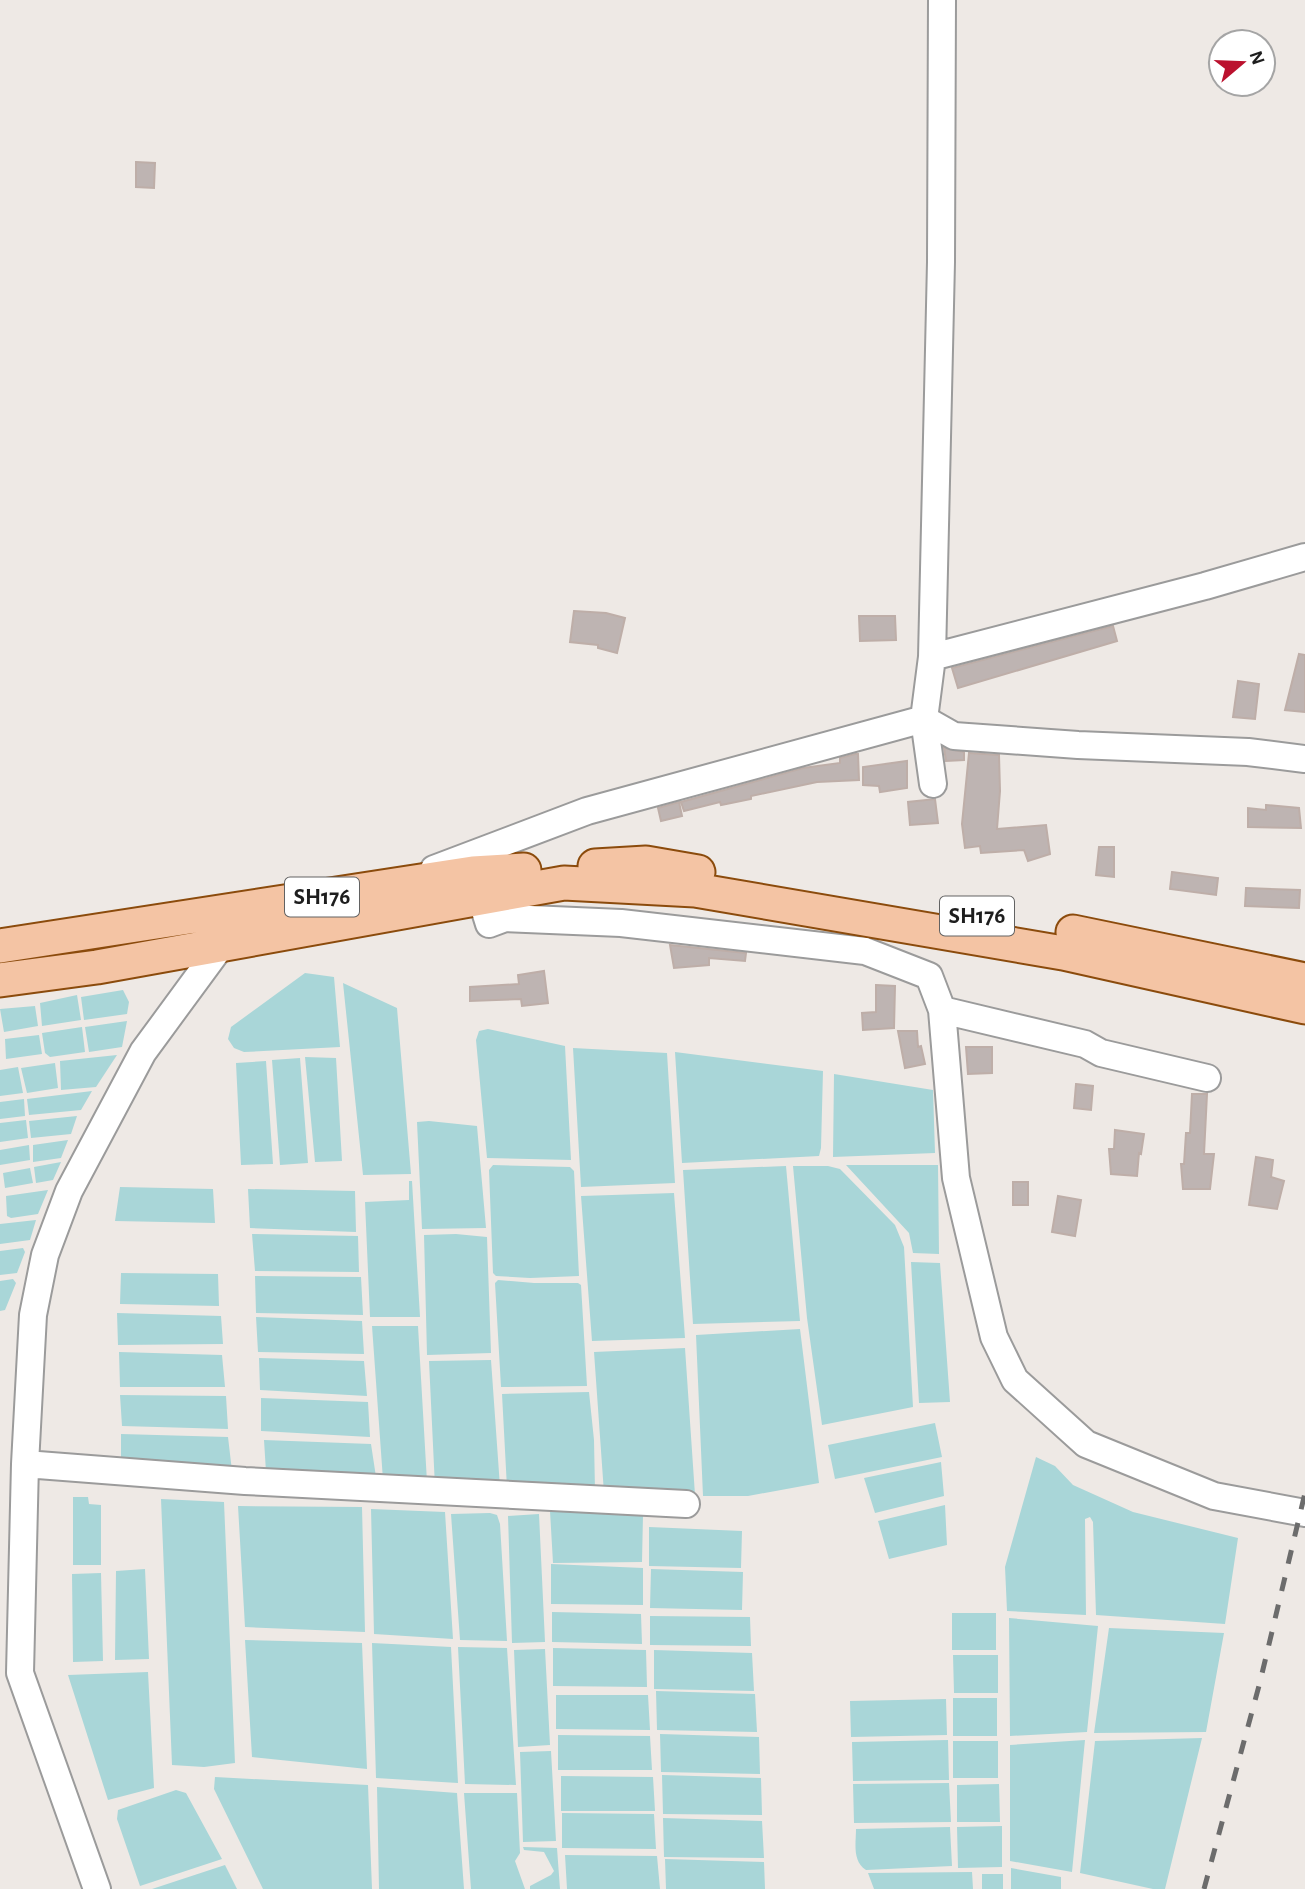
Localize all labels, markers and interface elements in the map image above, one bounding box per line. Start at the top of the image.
north arrow [1207,28,1277,98]
text: N [1246,49,1268,67]
road number: SH176 [285,877,359,916]
road number: SH176 [940,897,1014,936]

